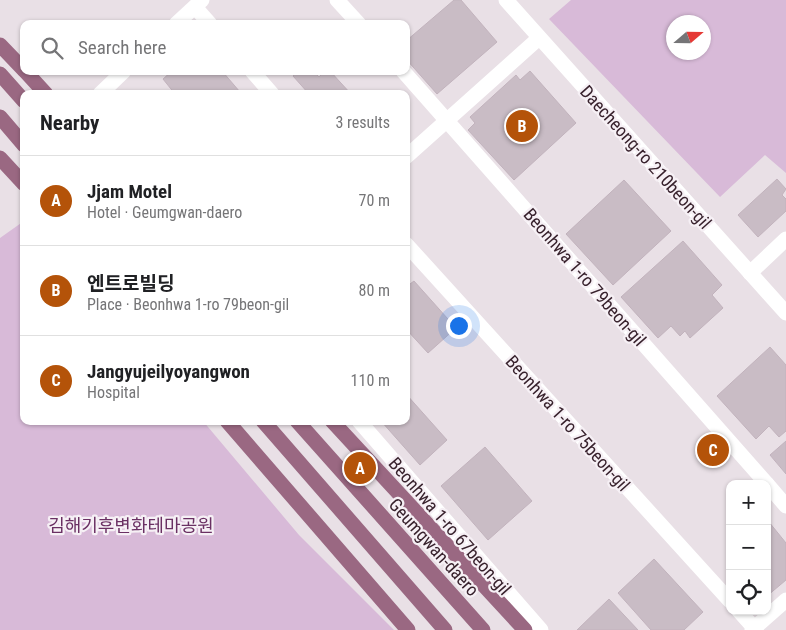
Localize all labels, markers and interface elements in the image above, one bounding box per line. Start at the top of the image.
north arrow [666,15,711,60]
search box [20,20,410,75]
icon: search [38,34,66,62]
text: Search here [78,36,166,59]
street label: Daecheong-ro 210beon-gil [576,81,716,233]
pin: B [506,107,538,145]
text: Nearby [40,111,99,135]
text: 3 results [335,113,390,132]
text: Jjam Motel [87,180,172,203]
text: A [51,191,61,210]
text: 70 m [358,191,390,210]
text: Hotel · Geumgwan-daero [87,203,242,222]
street label: Beonhwa 1-ro 79beon-gil [520,204,650,350]
text: 엔트로빌딩 [87,272,174,295]
text: B [52,281,60,300]
text: 80 m [358,281,390,300]
text: Place · Beonhwa 1-ro 79beon-gil [87,295,289,314]
your location [446,313,472,339]
street label: Beonhwa 1-ro 75beon-gil [502,351,634,495]
text: Jangyujeilyoyangwon [87,360,250,383]
text: C [51,371,61,390]
text: 110 m [351,371,390,390]
text: Hospital [87,383,140,402]
pin: C [697,431,729,469]
pin: A [344,449,376,487]
street label: Beonhwa 1-ro 67beon-gil [385,453,515,599]
map controls [726,480,771,615]
button: + [726,480,771,525]
street label: Geumgwan-daero [385,494,483,600]
park label: 김해기후변화테마공원 [48,515,214,536]
button: − [726,525,771,570]
button: locate [726,570,771,615]

